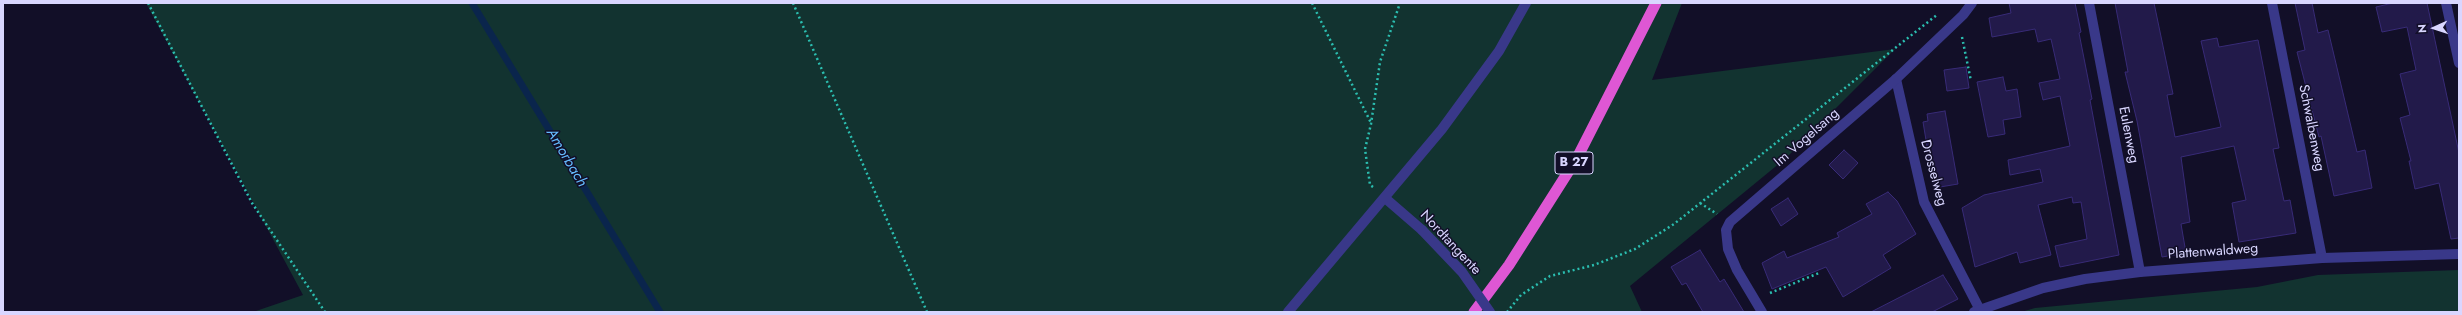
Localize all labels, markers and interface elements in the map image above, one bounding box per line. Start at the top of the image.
north arrow [2414,8,2454,48]
text: N [2414,24,2430,33]
street label: Schwalbenweg [2294,83,2328,173]
street label: Im Vogelsang [1771,105,1843,171]
street label: Eulenweg [2114,105,2142,165]
water label: Amorbach [542,125,590,191]
street label: Drosselweg [1916,138,1950,208]
road number: B 27 [1555,152,1593,174]
street label: Nordtangente [1416,207,1484,279]
street label: Plattenwaldweg [2167,240,2259,264]

